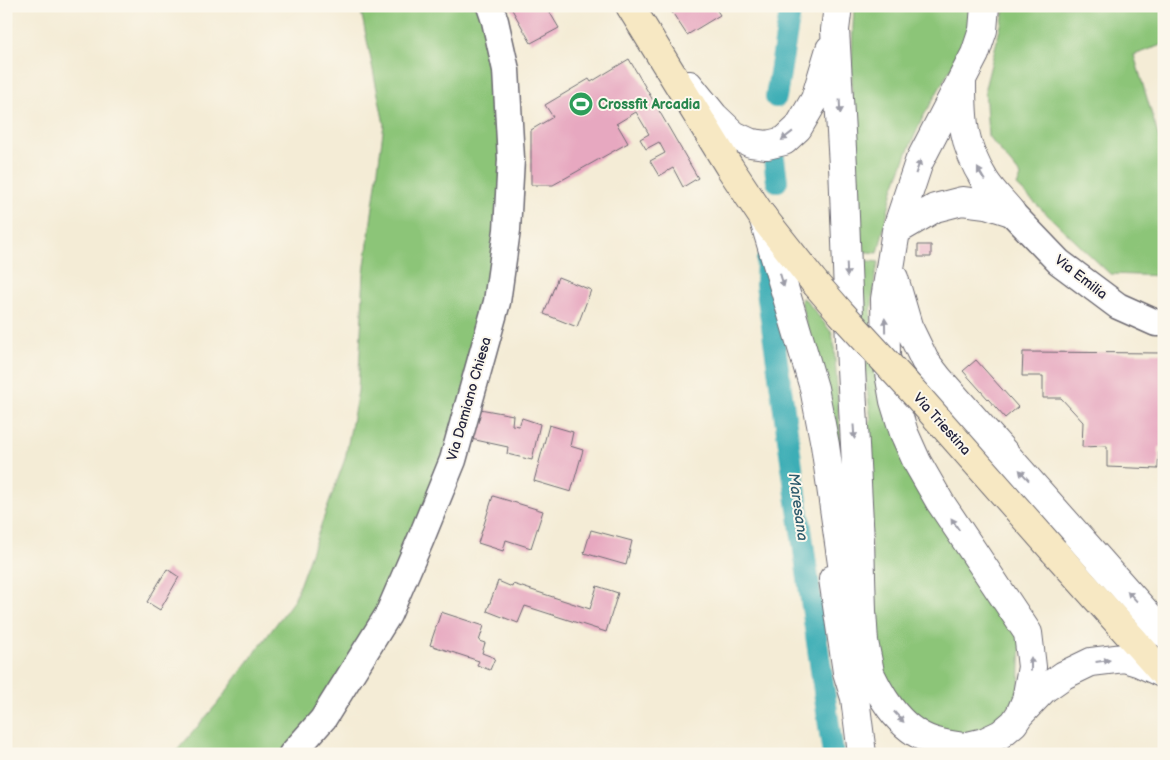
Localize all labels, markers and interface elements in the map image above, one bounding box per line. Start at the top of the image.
sports icon: Crossfit Arcadia [568,91,594,117]
place label: Crossfit Arcadia [598,96,700,113]
one-way arrow [837,99,845,115]
one-way arrow [781,131,794,142]
one-way arrow [914,159,922,174]
one-way arrow [977,166,985,181]
street label: Via Emilia [1051,251,1111,303]
one-way arrow [843,262,851,278]
one-way arrow [778,272,786,287]
one-way arrow [881,317,889,333]
street label: Via Damiano Chiesa [443,335,495,463]
street label: Via Triestina [910,389,974,459]
one-way arrow [850,424,858,440]
one-way arrow [1018,469,1030,481]
water label: Maresana [784,472,812,542]
one-way arrow [950,517,960,531]
one-way arrow [1126,590,1137,603]
one-way arrow [1027,656,1035,672]
one-way arrow [1095,657,1111,665]
one-way arrow [893,710,905,722]

